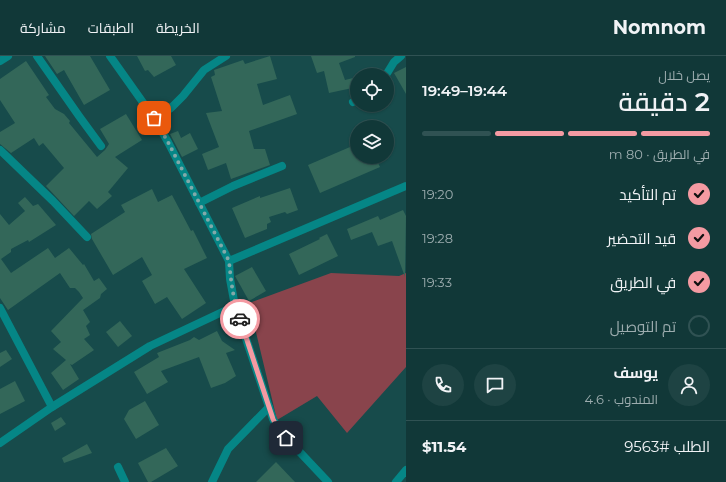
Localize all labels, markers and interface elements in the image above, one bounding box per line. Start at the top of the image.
text: Nomnom [613,16,706,39]
text: مشاركة [20,19,66,37]
text: الطبقات [88,19,134,37]
text: الخريطة [156,19,200,37]
text: يصل خلال [658,67,710,83]
map controls [350,68,394,164]
button: locate [350,68,394,112]
text: 19:44–19:49 [422,81,507,100]
text: 2 دقيقة [618,86,710,118]
pin [137,101,171,135]
icon: bag [143,107,165,129]
button: layers [350,120,394,164]
text: في الطريق · 80 m [609,146,710,162]
icon: check [688,183,710,205]
text: تم التأكيد [619,185,676,204]
text: 19:20 [422,186,453,202]
icon: check [688,227,710,249]
text: قيد التحضير [607,229,676,248]
text: 19:28 [422,230,453,246]
icon: check [688,271,710,293]
text: في الطريق [610,273,676,292]
text: 19:33 [422,274,452,290]
courier [220,299,260,339]
icon: car [229,308,251,330]
text: تم التوصيل [610,317,676,336]
text: يوسف [613,363,658,382]
button: phone [422,364,464,406]
button: chat [474,364,516,406]
button: person [668,364,710,406]
text: المندوب · 4.6 [585,391,658,407]
pin [269,421,303,455]
icon: home [275,427,297,449]
text: $11.54 [422,437,466,456]
text: الطلب #9563 [624,437,710,456]

